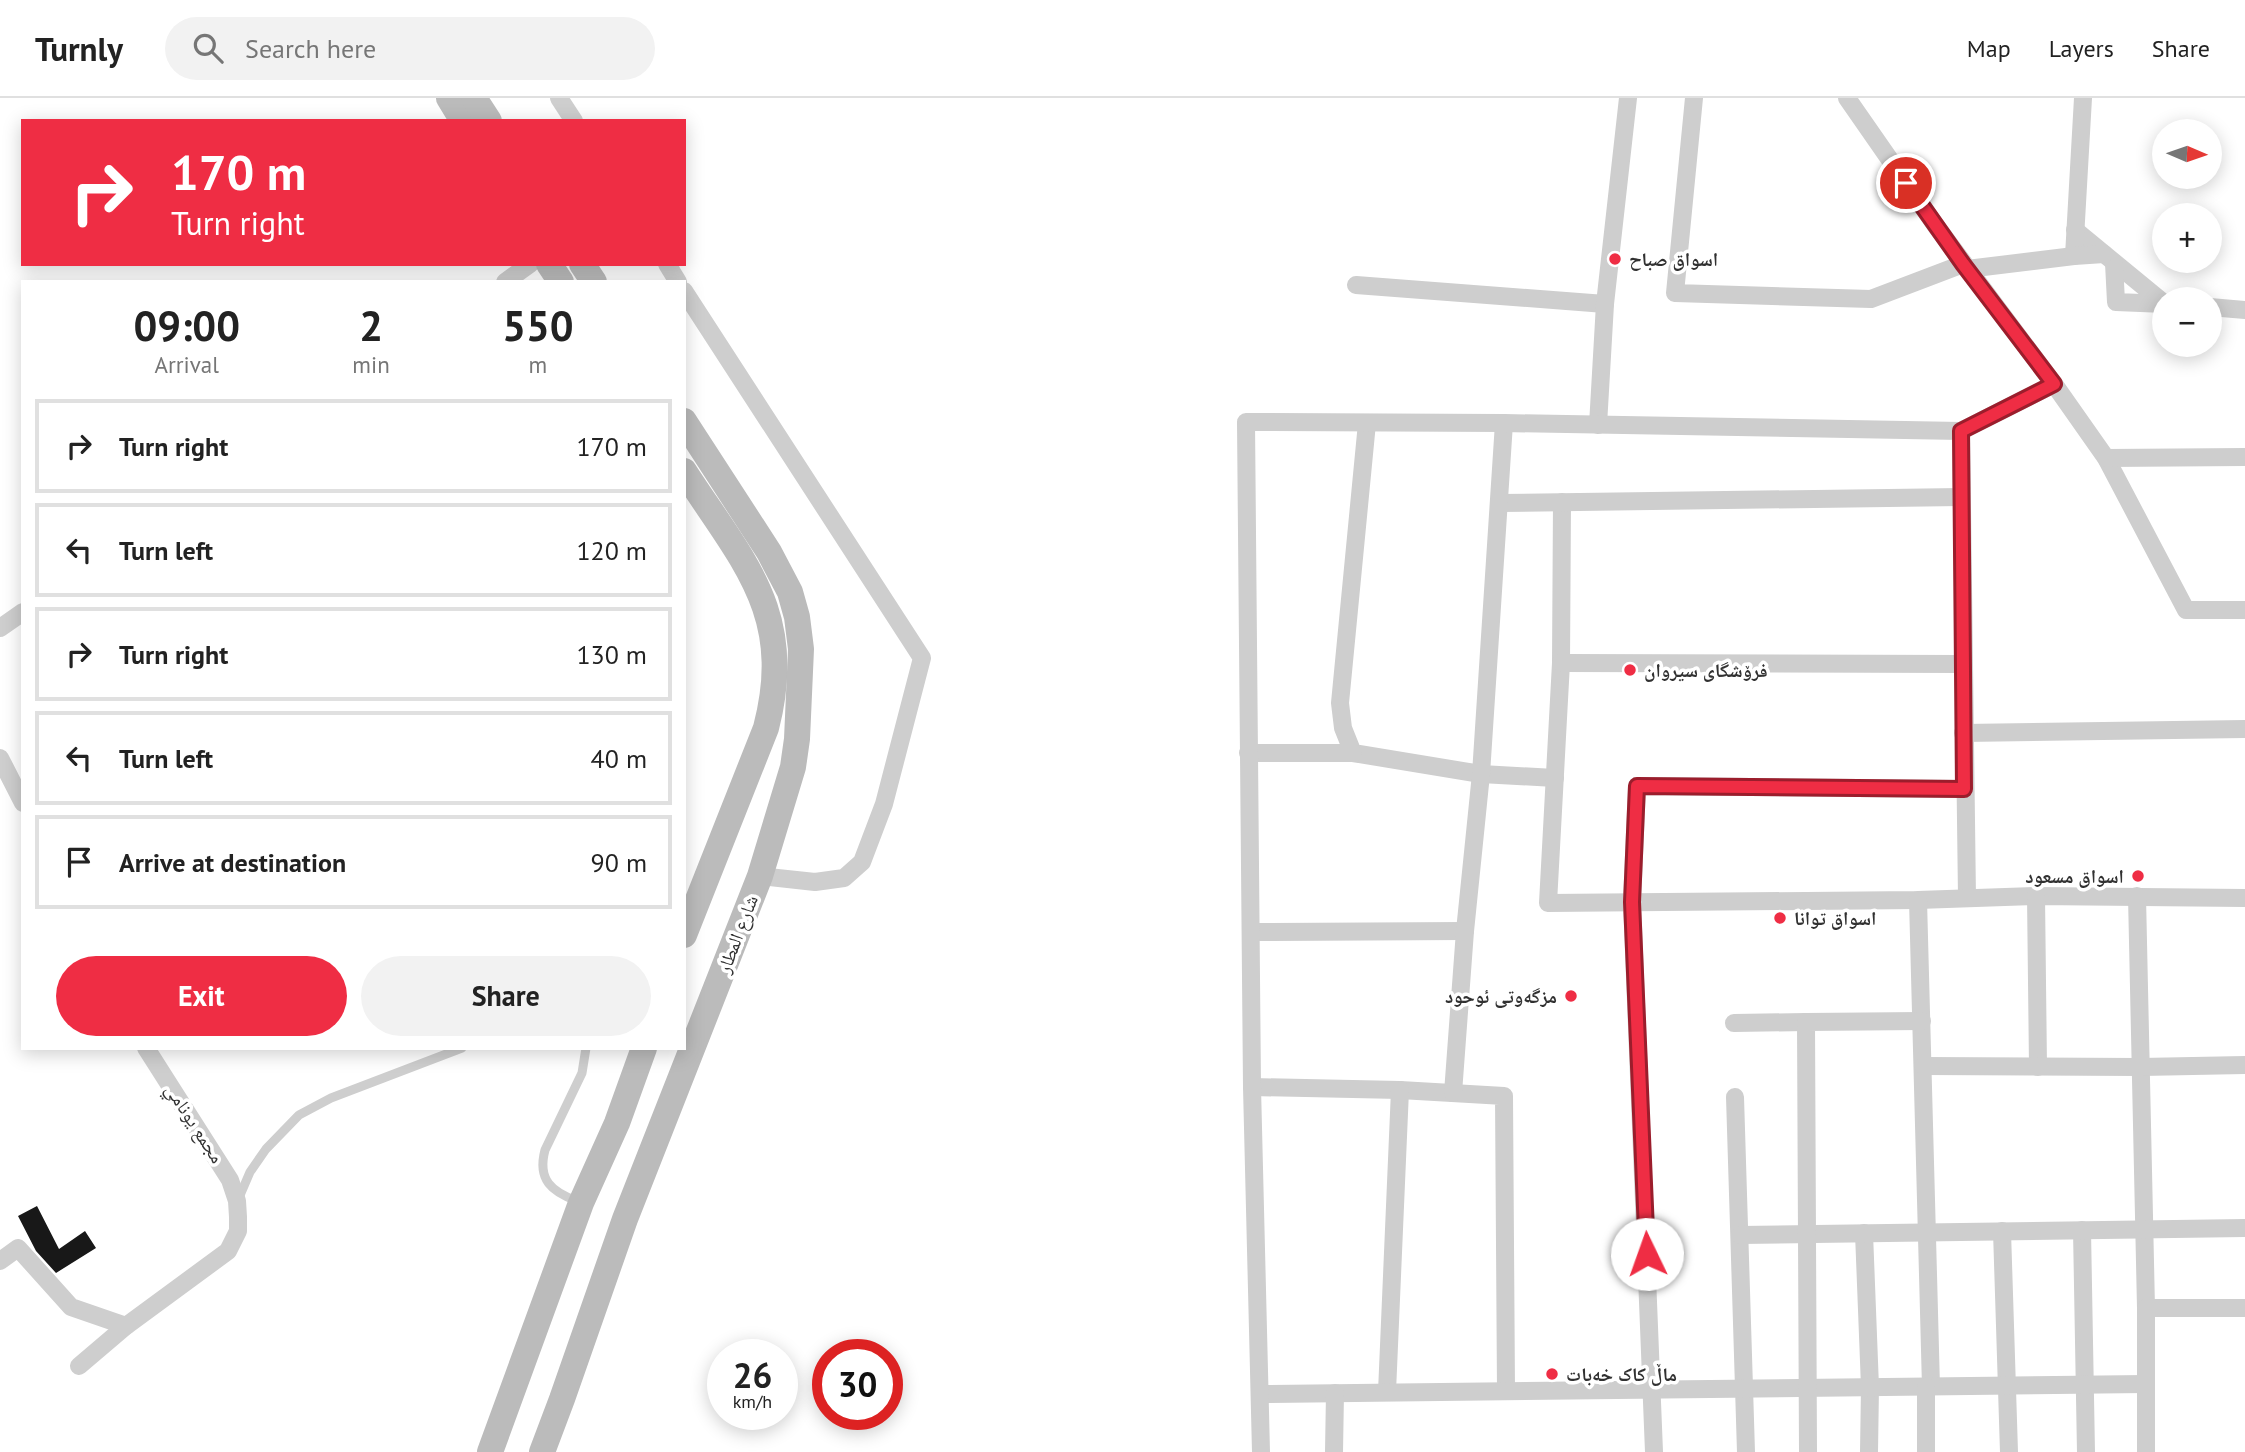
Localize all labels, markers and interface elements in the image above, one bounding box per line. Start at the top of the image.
search box [165,17,655,80]
text: Turnly [35,27,123,70]
icon: search [189,29,227,67]
text: Search here [245,32,376,65]
text: Map [1967,33,2011,64]
text: Layers [2049,33,2114,64]
text: Share [2152,33,2210,64]
north arrow [2152,119,2222,189]
map controls [2152,119,2222,357]
text: 170 m [171,140,306,204]
icon: right [56,147,147,238]
pin [1876,153,1936,213]
icon: arrive [1887,164,1925,202]
text: Turn right [171,202,305,244]
button: + [2152,203,2222,273]
place label: اسواق صباح [1629,247,1718,271]
marker: اسواق صباح [1607,251,1623,267]
button: − [2152,287,2222,357]
text: 09:00 [133,298,240,353]
text: 2 [359,298,383,353]
text: 550 [502,298,574,353]
text: Arrival [154,350,219,379]
text: min [352,350,390,379]
text: m [529,350,547,379]
icon: right [60,427,98,465]
text: Turn right [119,430,228,463]
text: 170 m [576,430,647,463]
icon: left [60,531,98,569]
text: Turn left [119,534,213,567]
text: 120 m [576,534,647,567]
icon: right [60,635,98,673]
text: Turn right [119,638,228,671]
text: 130 m [576,638,647,671]
place label: فرۆشگای سیروان [1644,658,1768,682]
marker: فرۆشگای سیروان [1622,662,1638,678]
icon: left [60,739,98,777]
text: Turn left [119,742,213,775]
text: 40 m [591,742,647,775]
icon: arrive [60,843,98,881]
text: Arrive at destination [119,846,346,879]
text: 90 m [591,846,647,879]
place label: اسواق مسعود [2025,864,2124,888]
marker: اسواق مسعود [2130,868,2146,884]
street label: شارع المطار [711,892,763,977]
place label: اسواق توانا [1794,906,1876,930]
marker: اسواق توانا [1772,910,1788,926]
button: Exit [56,956,347,1036]
button: Share [361,956,651,1036]
place label: مزگەوتی ئوحود [1445,984,1557,1008]
marker: مزگەوتی ئوحود [1563,988,1579,1004]
street label: مجمع يونامي [157,1079,230,1170]
position arrow [1610,1217,1684,1291]
speed limit sign: 30 [812,1339,903,1430]
text: 26 [733,1352,772,1398]
place label: ماڵ کاک خەبات [1566,1362,1677,1386]
marker: ماڵ کاک خەبات [1544,1366,1560,1382]
text: km/h [733,1390,772,1413]

